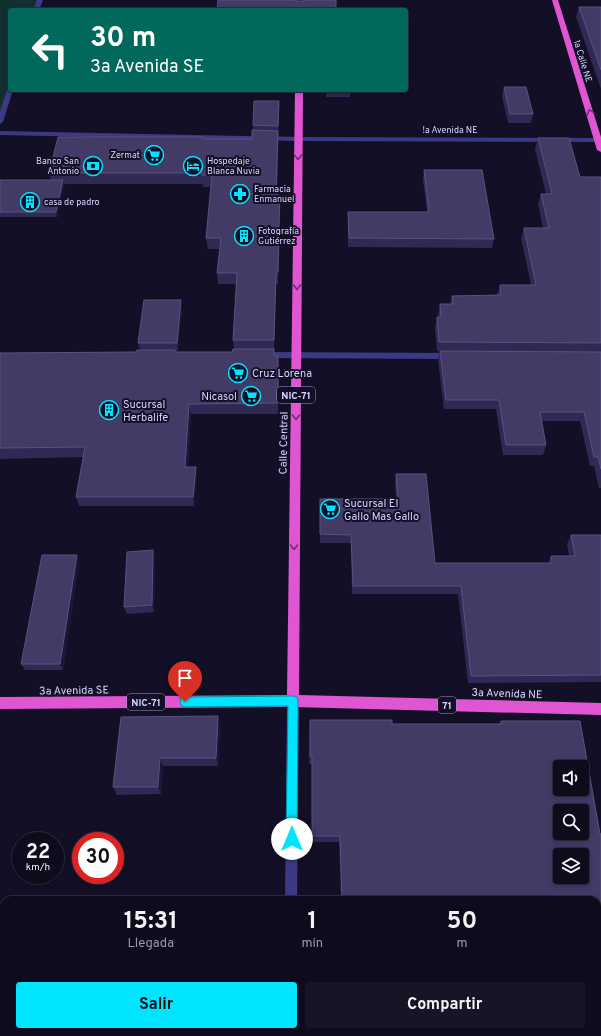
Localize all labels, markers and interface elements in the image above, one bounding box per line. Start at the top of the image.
text: 30 m [90,21,156,57]
icon: left [24,24,76,76]
street label: 1a Calle NE [571,39,594,84]
text: 3a Avenida SE [90,56,204,79]
one-way arrow [586,109,595,116]
street label: !a Avenida NE [422,125,478,136]
supermarket icon: Zermat [143,144,165,166]
place label: Zermat [110,150,140,161]
one-way arrow [294,154,302,160]
bank icon: Banco San Antonio [82,155,104,177]
hotel icon: Hospedaje Blanca Nuvia [182,155,204,177]
place label: Banco San Antonio [36,156,79,177]
place label: Hospedaje Blanca Nuvia [207,156,260,177]
pharmacy icon: Farmacia Enmanuel [229,183,251,205]
place label: Farmacia Enmanuel [254,184,294,205]
building icon: casa de padro [19,191,41,213]
place label: casa de padro [44,197,100,208]
building icon: Fotografía Gutiérrez [233,225,255,247]
place label: Fotografía Gutiérrez [258,226,299,247]
one-way arrow [293,284,301,290]
supermarket icon: Cruz Lorena [227,362,249,384]
place label: Cruz Lorena [252,367,312,381]
supermarket icon: Nicasol [240,385,262,407]
road number: NIC-71 [277,387,315,403]
place label: Nicasol [201,390,237,404]
place label: Sucursal Herbalife [123,398,168,425]
building icon: Sucursal Herbalife [98,399,120,421]
street label: Calle Central [276,411,292,475]
one-way arrow [292,414,300,420]
place label: Sucursal El Gallo Mas Gallo [344,497,419,524]
supermarket icon: Sucursal El Gallo Mas Gallo [319,498,341,520]
one-way arrow [290,544,299,550]
pin [168,661,202,702]
icon: arrive [174,667,196,689]
street label: 3a Avenida SE [39,683,109,699]
street label: 3a Avenida NE [471,686,543,702]
road number: NIC-71 [127,694,165,710]
road number: 71 [438,697,456,713]
map controls [553,760,589,884]
button: sound [553,760,589,796]
button: search [553,804,589,840]
position arrow [271,818,313,860]
speed limit sign: 30 [72,832,124,884]
text: 22 [26,840,50,866]
button: layers [553,848,589,884]
text: km/h [26,861,50,874]
text: 15:31 [124,907,178,937]
text: 1 [308,907,317,937]
text: 50 [447,907,477,937]
text: Llegada [127,936,174,952]
text: min [301,936,323,952]
text: m [457,936,468,952]
button: Salir [16,982,297,1028]
button: Compartir [305,982,585,1028]

